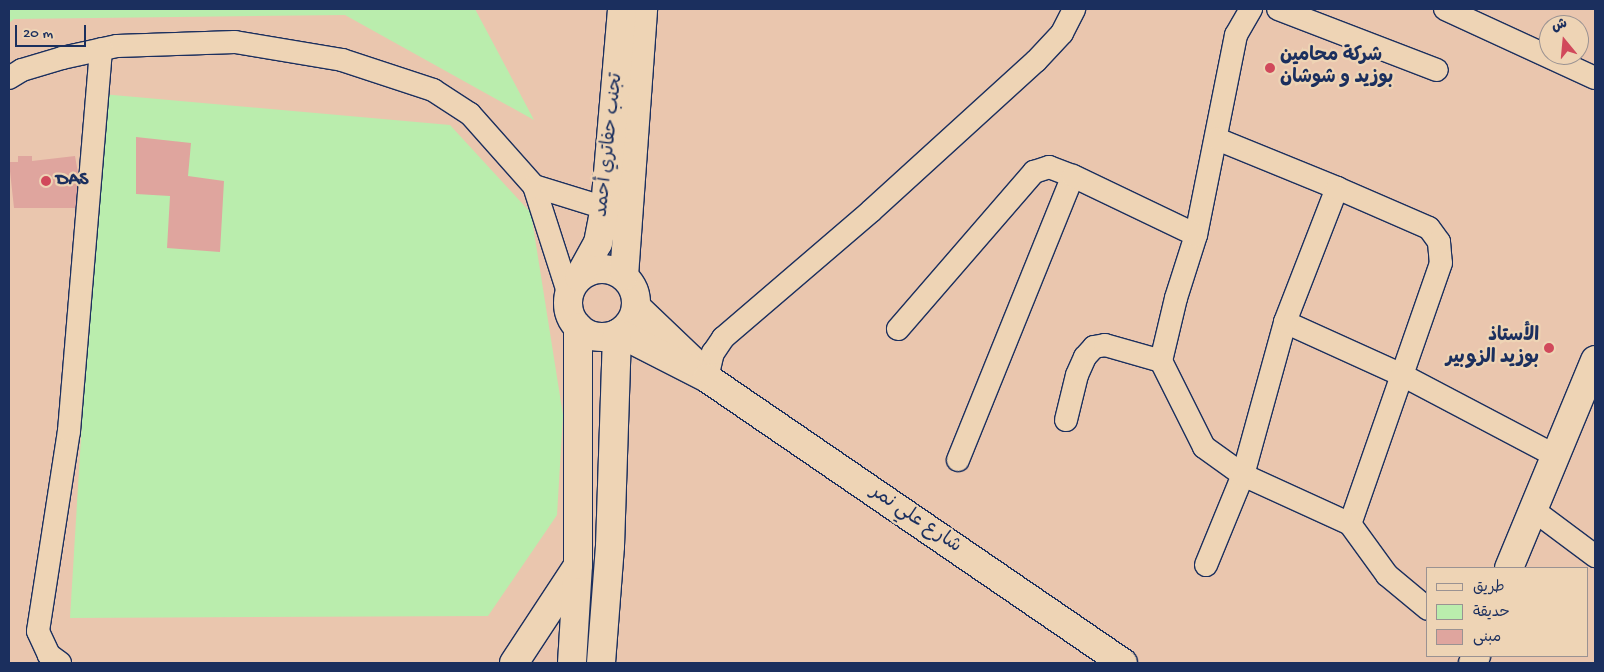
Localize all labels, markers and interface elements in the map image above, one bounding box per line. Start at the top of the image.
scale bar [18,15,89,47]
north arrow [1539,15,1589,65]
text: ش [1550,16,1570,37]
text: 20 m [23,25,53,43]
place label: شركة محامين بوزيد و شوشان [1280,46,1393,90]
marker: شركة محامين بوزيد و شوشان [1264,62,1276,74]
street label: تجنب حفاتري أحمد [591,72,629,218]
place label: DAS [56,170,88,192]
marker: DAS [40,175,52,187]
place label: الأستاذ بوزيد الزوبير [1446,326,1539,370]
marker: الأستاذ بوزيد الزوبير [1543,342,1555,354]
street label: شارع علي نمر [865,481,965,559]
legend [1426,567,1589,657]
text: طريق [1473,579,1505,597]
text: حديقة [1473,604,1510,622]
text: مبنى [1473,629,1501,647]

